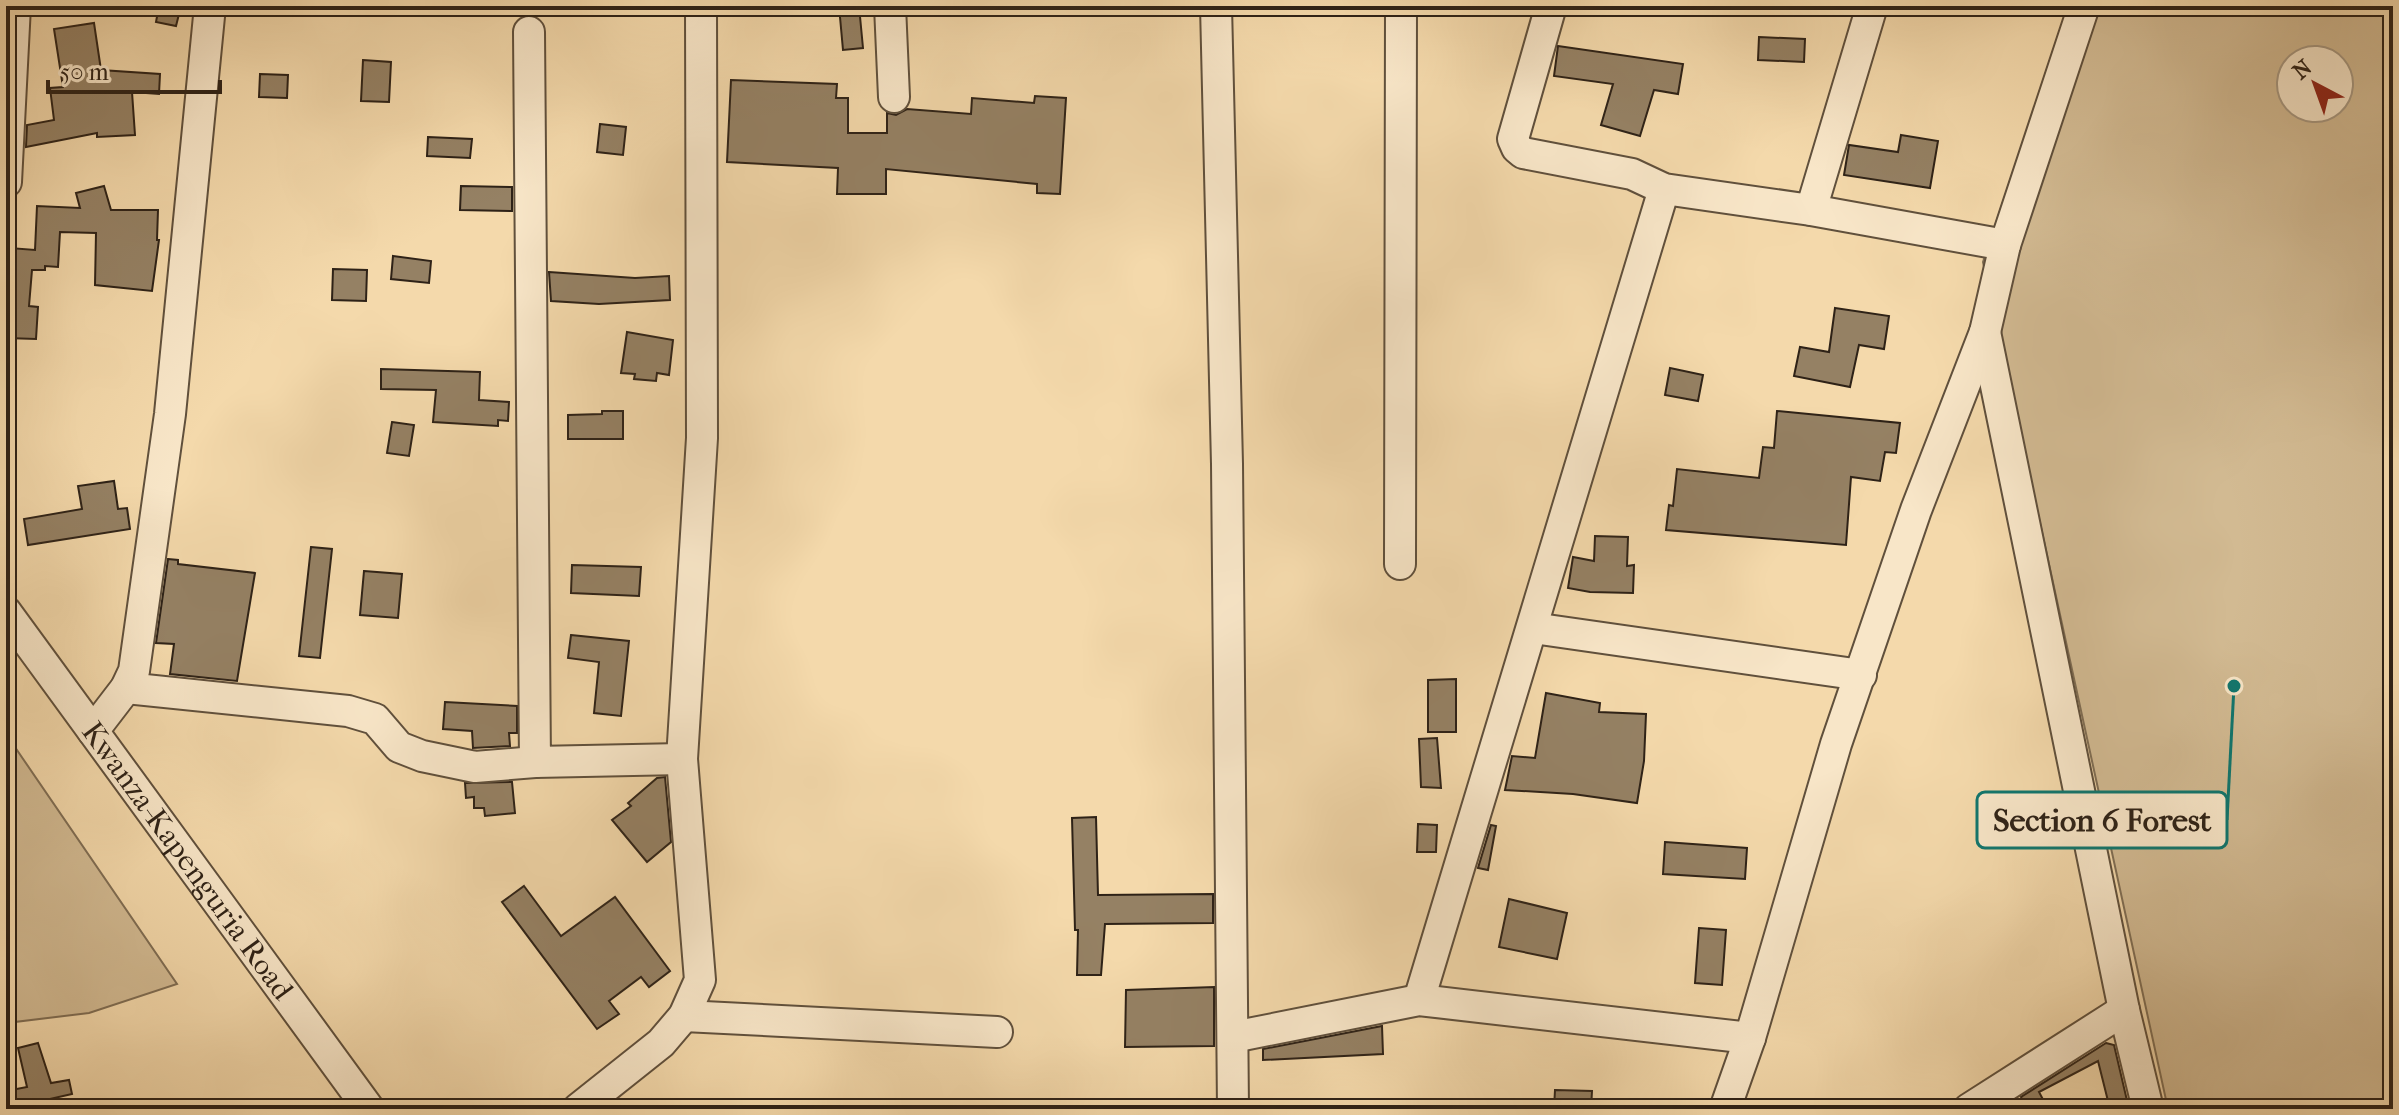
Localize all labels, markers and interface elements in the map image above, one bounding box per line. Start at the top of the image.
scale bar [48,44,220,94]
north arrow [2275,44,2355,124]
text: N [2288,54,2318,85]
text: 50 m [60,58,109,86]
street label: Kwanza-Kapenguria Road [74,715,301,1007]
callout: Section 6 Forest [1977,792,2227,848]
text: Section 6 Forest [1993,802,2212,839]

